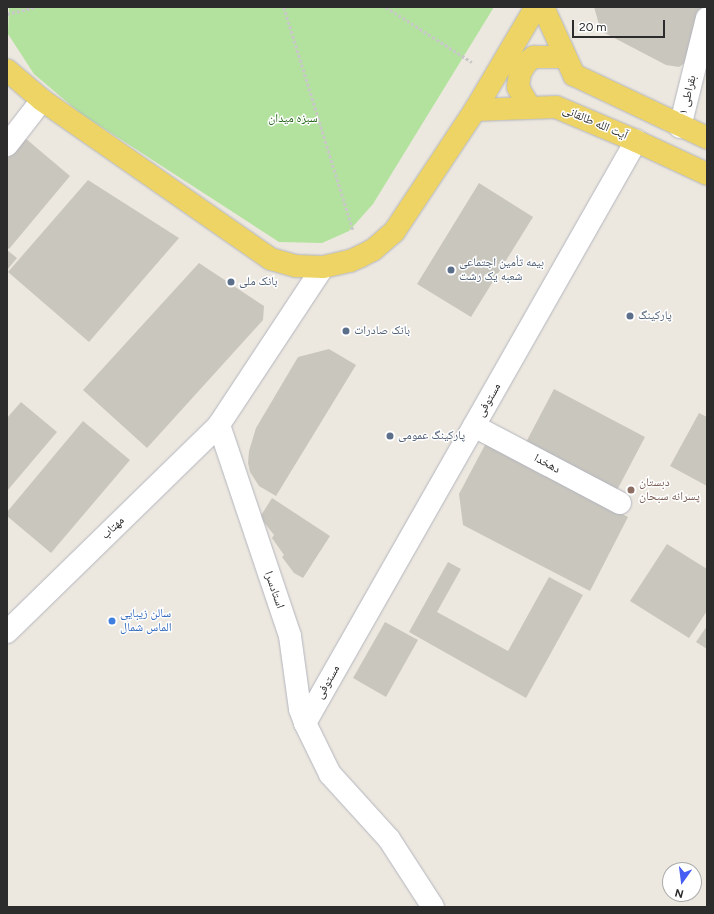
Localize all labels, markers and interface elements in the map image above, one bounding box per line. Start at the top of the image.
scale bar [574,12,667,38]
text: 20 m [579,20,607,34]
street label: بقراطی ۱ [676,74,700,116]
street label: آیت الله طالقانی [560,103,630,143]
park label: سبزه میدان [268,112,318,126]
place label: بیمه تأمین اجتماعی شعبه یک رشت [459,256,544,284]
marker: بیمه تأمین اجتماعی شعبه یک رشت [446,265,456,275]
place label: بانک ملی [239,275,278,289]
marker: بانک ملی [226,277,236,287]
place label: پارکینگ [638,309,672,323]
marker: پارکینگ [625,311,635,321]
place label: بانک صادرات [354,324,410,338]
marker: بانک صادرات [341,326,351,336]
street label: مستوفی [474,381,504,419]
place label: پارکینگ عمومی [398,429,465,443]
marker: پارکینگ عمومی [385,431,395,441]
street label: دهخدا [531,451,563,477]
place label: دبستان پسرانه سبحان [639,476,700,504]
marker: دبستان پسرانه سبحان [626,485,636,495]
street label: مهتاب [98,514,128,542]
street label: استادسرا [261,569,287,611]
place label: سالن زیبایی الماس شمال [120,607,172,635]
marker: سالن زیبایی الماس شمال [107,616,117,626]
street label: مستوفی [313,663,343,701]
north arrow [662,862,702,902]
text: N [674,886,685,900]

